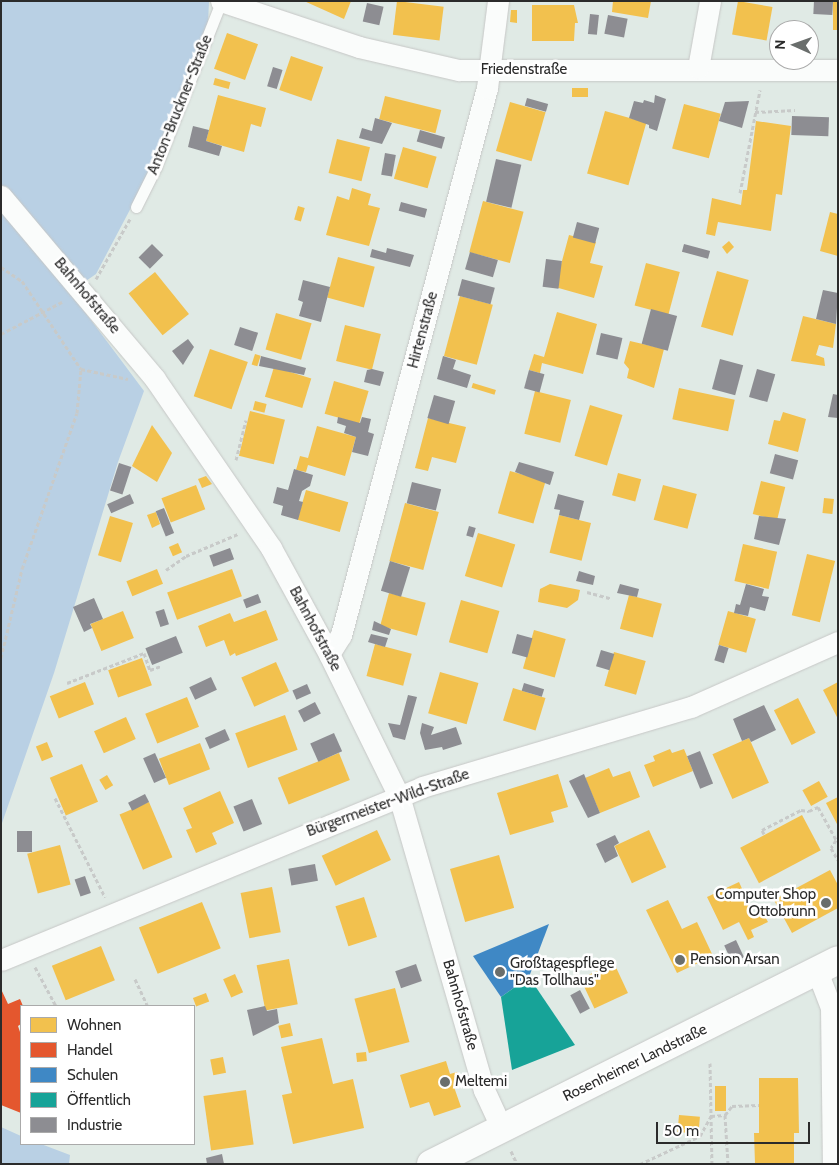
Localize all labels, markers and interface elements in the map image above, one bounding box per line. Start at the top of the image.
north arrow [769,20,819,70]
street label: Anton-Bruckner-Straße [144,33,216,177]
text: N [771,39,789,50]
street label: Friedenstraße [481,61,567,79]
street label: Bahnhofstraße [50,254,124,338]
street label: Hirtenstraße [404,290,442,370]
street label: Bahnhofstraße [285,584,345,674]
street label: Bürgermeister-Wild-Straße [304,765,472,841]
place label: Computer Shop Ottobrunn [715,885,816,920]
marker: Computer Shop Ottobrunn [820,897,832,909]
place label: Pension Arsan [690,951,780,969]
place label: Großtagespflege "Das Tollhaus" [510,954,614,989]
marker: Pension Arsan [674,954,686,966]
street label: Bahnhofstraße [438,958,482,1052]
marker: Großtagespflege "Das Tollhaus" [494,966,506,978]
legend [20,1005,195,1145]
text: Wohnen [67,1016,121,1034]
street label: Rosenheimer Landstraße [560,1020,710,1106]
text: Handel [67,1041,113,1059]
text: Schulen [67,1066,118,1084]
place label: Meltemi [455,1073,507,1091]
marker: Meltemi [439,1076,451,1088]
text: Öffentlich [67,1091,131,1109]
scale bar [659,1112,813,1144]
text: Industrie [67,1116,122,1134]
text: 50 m [664,1122,699,1140]

